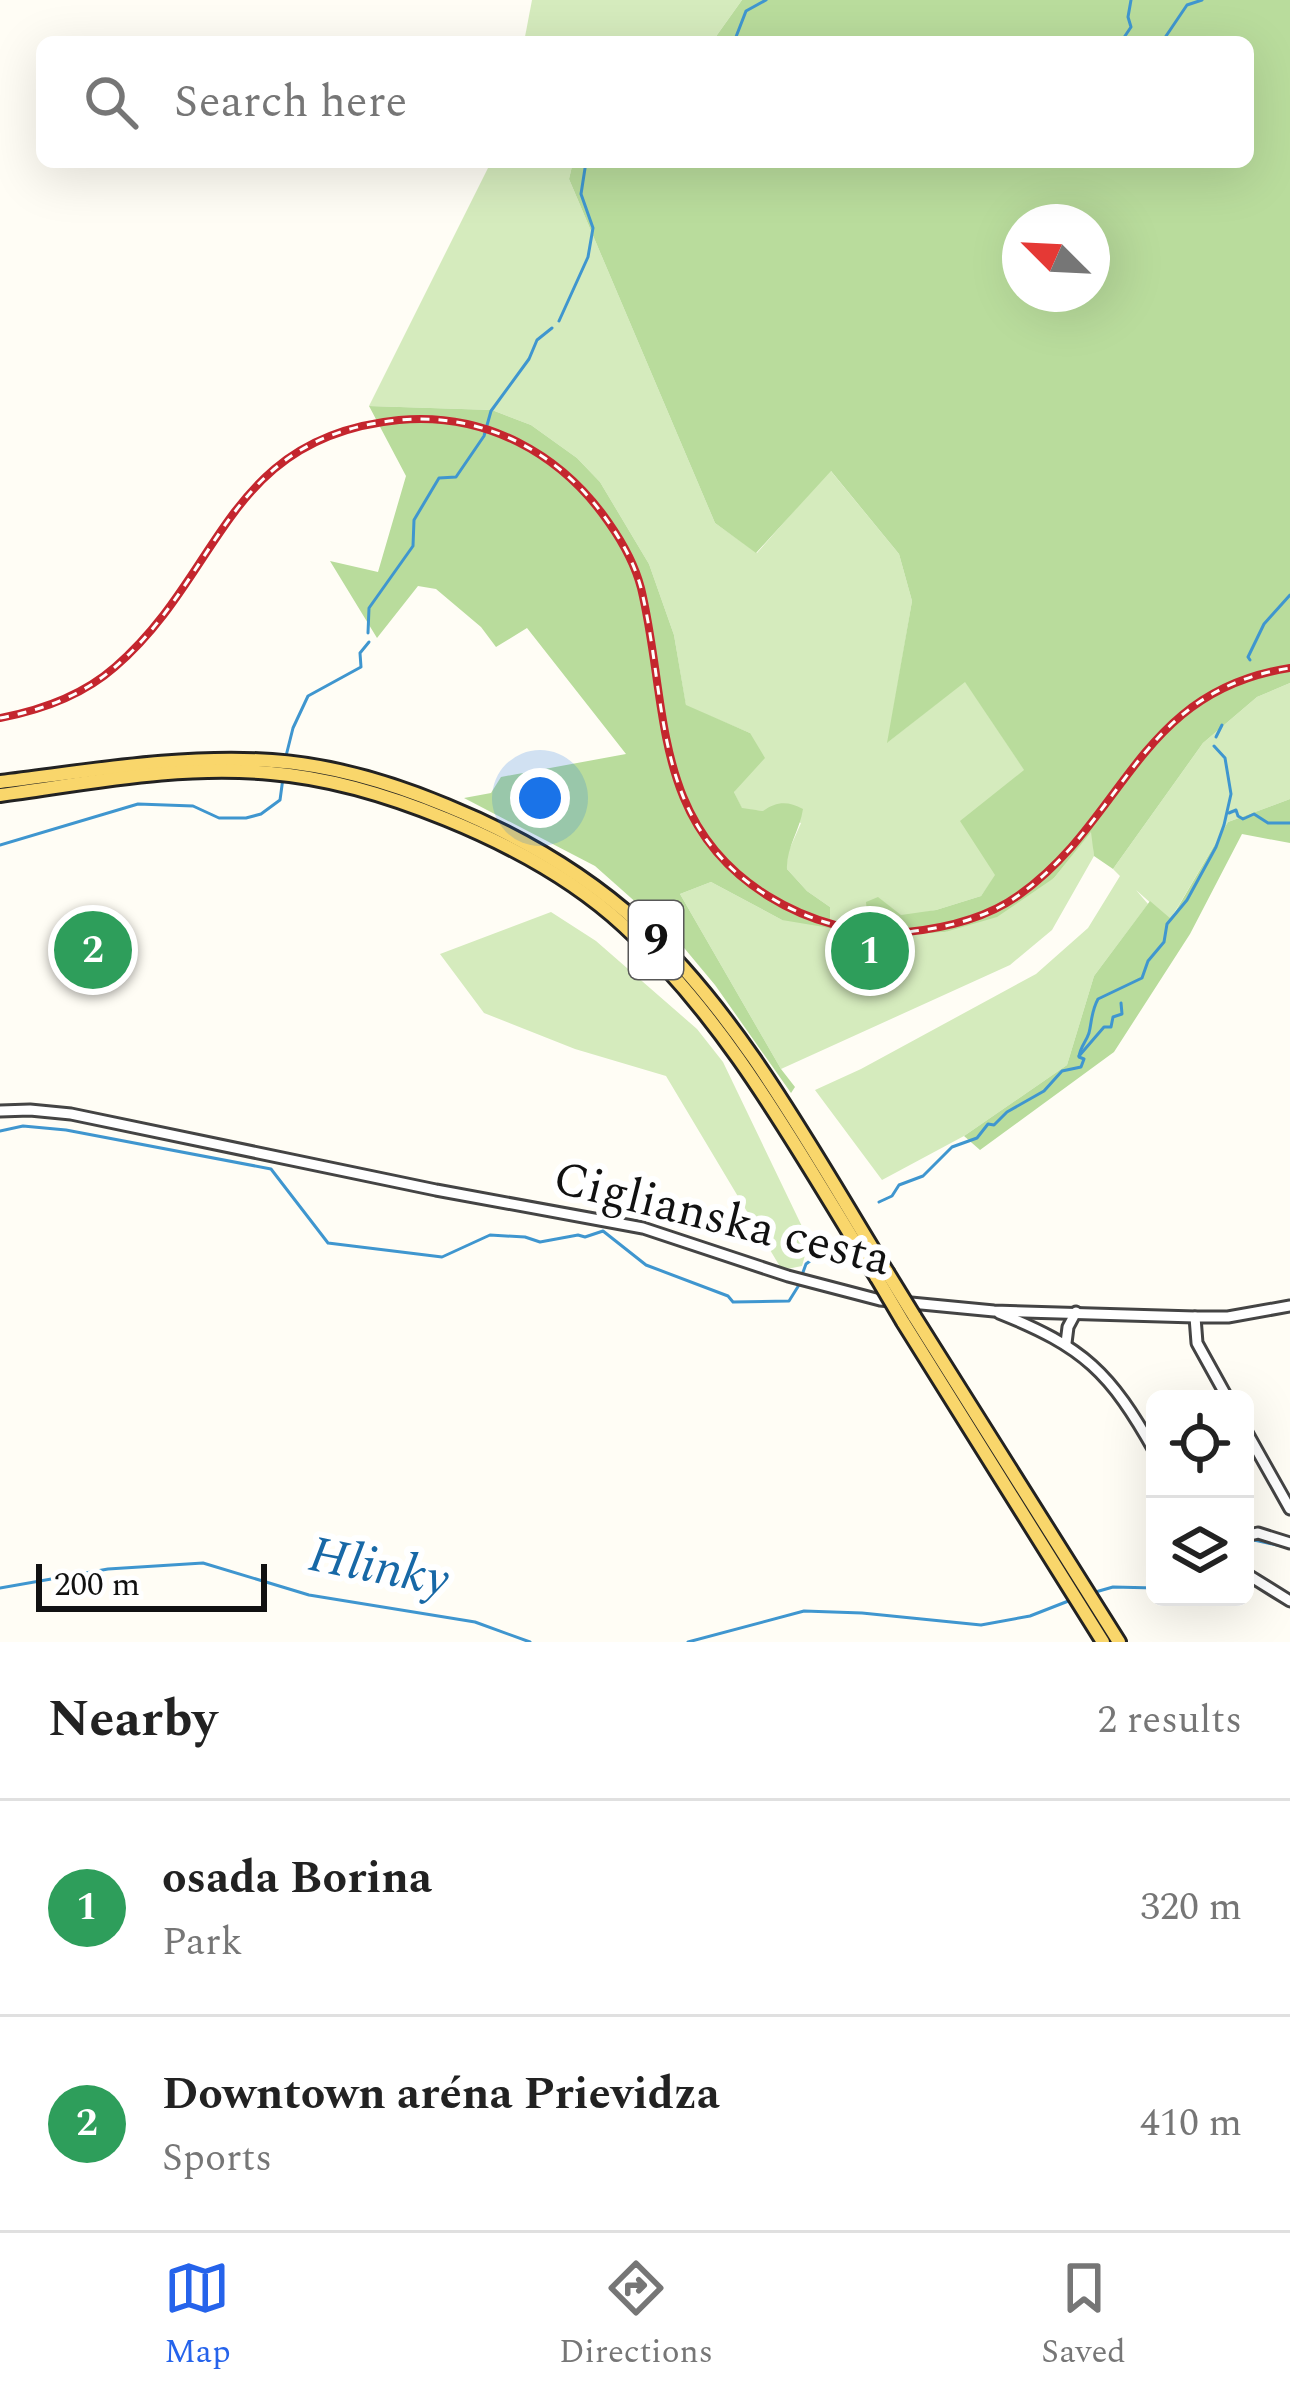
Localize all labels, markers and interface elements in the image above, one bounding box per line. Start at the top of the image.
search box [36,36,1254,168]
text: Search here [174,68,407,137]
icon: search [78,69,144,135]
north arrow [1002,204,1110,312]
your location [510,768,570,828]
road number: 9 [629,901,683,979]
pin: 2 [54,905,132,995]
pin: 1 [831,906,909,996]
street label: Ciglianska cesta [546,1142,898,1296]
map controls [1146,1390,1254,1606]
button: locate [1146,1390,1254,1498]
button: layers [1146,1498,1254,1606]
water label: Hlinky [302,1516,456,1620]
scale bar [36,1558,267,1611]
text: 200 m [54,1560,140,1610]
text: Nearby [48,1681,217,1759]
text: 2 results [1098,1691,1242,1750]
text: osada Borina [162,1844,432,1913]
text: 1 [76,1878,98,1937]
text: 320 m [1140,1878,1242,1937]
text: Park [162,1913,242,1972]
text: Downtown aréna Prievidza [162,2060,720,2129]
text: 2 [76,2094,98,2153]
text: 410 m [1140,2094,1242,2153]
text: Sports [162,2129,272,2188]
tab: Map [164,2255,231,2377]
tab: Directions [559,2255,713,2377]
tab: Saved [1041,2255,1126,2377]

